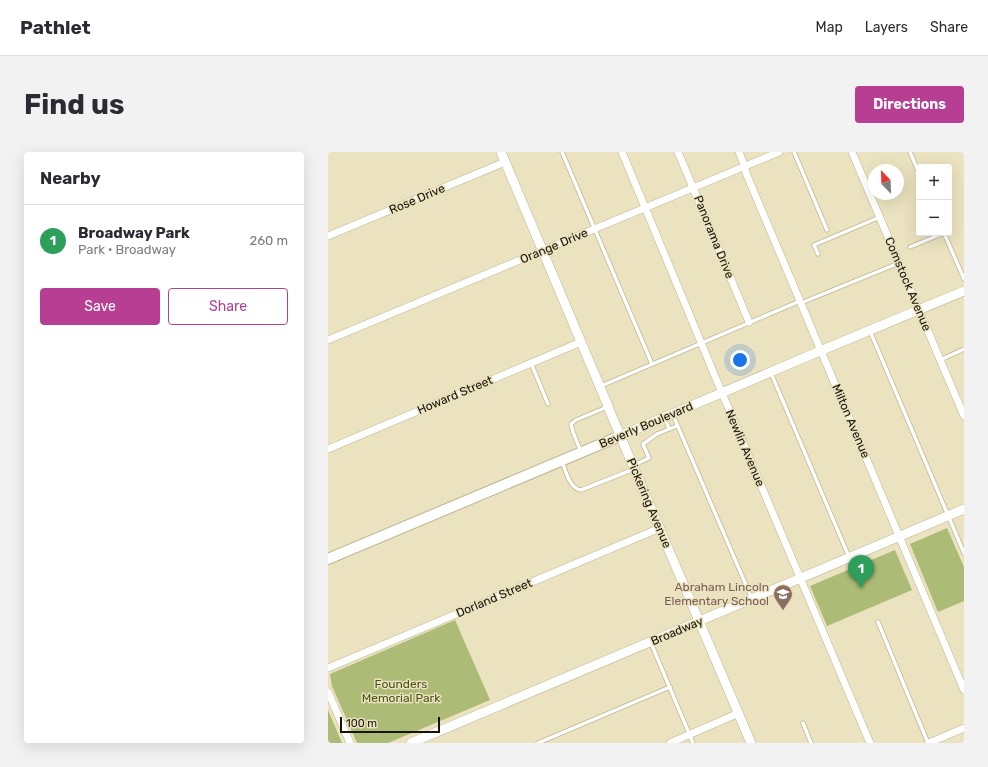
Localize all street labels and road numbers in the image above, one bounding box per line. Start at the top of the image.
street label: Rose Drive [387,181,447,217]
street label: Panorama Drive [691,193,737,281]
street label: Orange Drive [518,225,590,267]
street label: Comstock Avenue [882,235,934,333]
street label: Howard Street [415,373,495,417]
street label: Milton Avenue [829,382,873,460]
street label: Beverly Boulevard [597,399,695,451]
street label: Newlin Avenue [722,407,768,489]
street label: Pickering Avenue [624,456,674,550]
street label: Dorland Street [454,576,534,620]
street label: Broadway [649,614,706,648]

